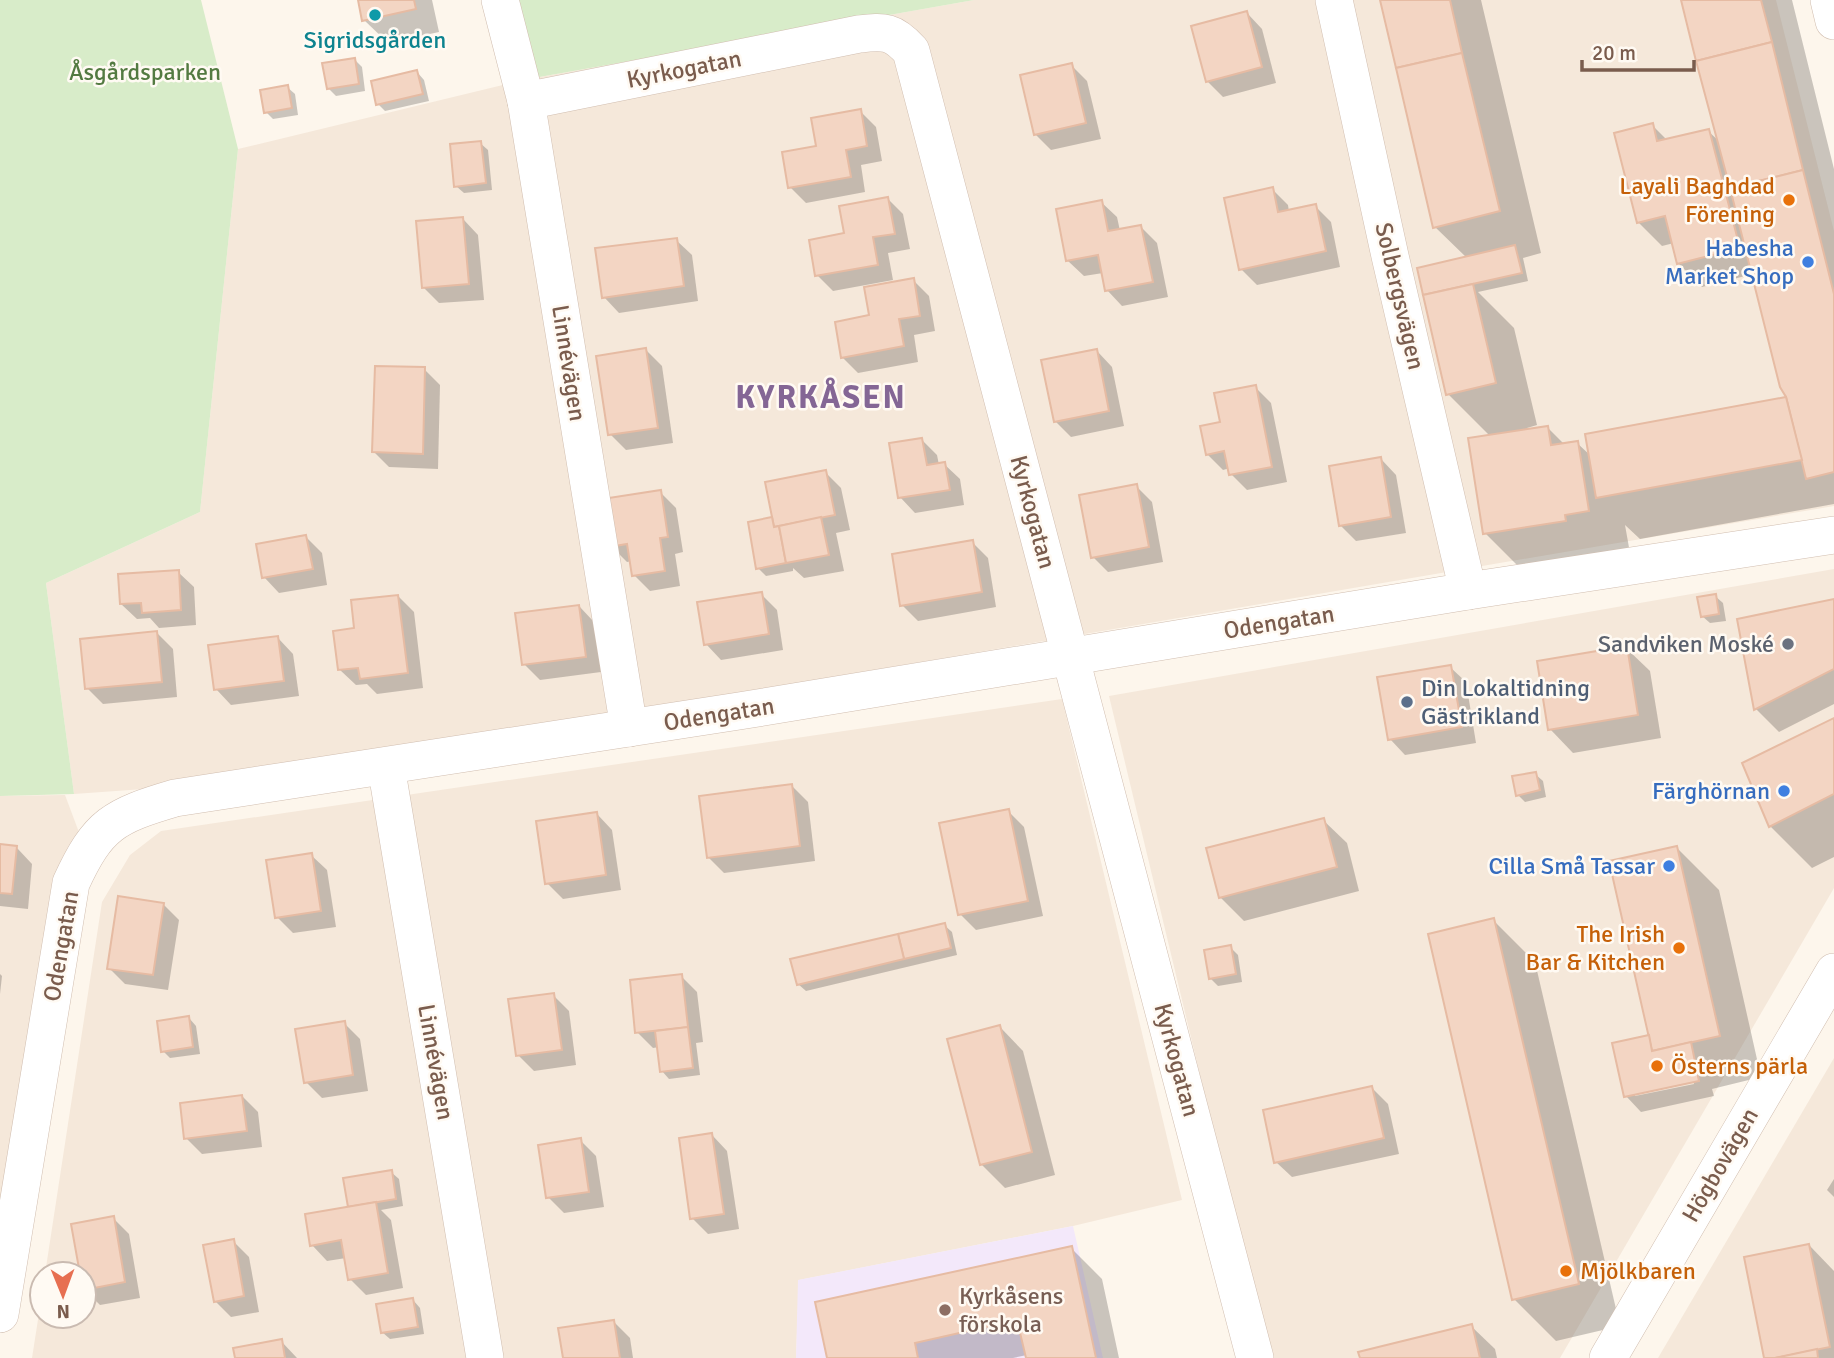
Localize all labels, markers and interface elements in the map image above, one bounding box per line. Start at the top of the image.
marker: Sigridsgården [367,7,383,23]
place label: Sigridsgården [304,25,446,55]
scale bar [1582,28,1694,72]
text: 20 m [1592,40,1636,66]
street label: Kyrkogatan [624,43,744,95]
park label: Åsgårdsparken [69,57,221,87]
place label: Layali Baghdad Förening [1619,171,1775,229]
marker: Layali Baghdad Förening [1781,192,1797,208]
street label: Solbergsvägen [1369,220,1431,372]
place label: Habesha Market Shop [1665,233,1794,291]
marker: Habesha Market Shop [1800,254,1816,270]
street label: Linnévägen [545,303,593,423]
district label: KYRKÅSEN [735,377,907,417]
street label: Kyrkogatan [1003,452,1063,572]
street label: Odengatan [1221,598,1337,646]
place label: Sandviken Moské [1598,629,1774,659]
marker: Sandviken Moské [1780,636,1796,652]
place label: Din Lokaltidning Gästrikland [1421,673,1590,731]
street label: Odengatan [661,690,777,738]
marker: Din Lokaltidning Gästrikland [1399,694,1415,710]
place label: Färghörnan [1652,776,1770,806]
marker: Färghörnan [1776,783,1792,799]
place label: Cilla Små Tassar [1489,851,1655,881]
marker: Cilla Små Tassar [1661,858,1677,874]
street label: Odengatan [37,888,85,1004]
place label: The Irish Bar & Kitchen [1526,919,1665,977]
marker: The Irish Bar & Kitchen [1671,940,1687,956]
street label: Kyrkogatan [1147,1000,1207,1120]
street label: Linnévägen [411,1002,461,1122]
place label: Österns pärla [1671,1051,1808,1081]
marker: Österns pärla [1649,1058,1665,1074]
street label: Högbovägen [1675,1103,1765,1227]
place label: Mjölkbaren [1580,1256,1696,1286]
north arrow [28,1260,98,1330]
marker: Mjölkbaren [1558,1263,1574,1279]
place label: Kyrkåsens förskola [959,1281,1063,1339]
text: N [56,1299,70,1323]
marker: Kyrkåsens förskola [937,1302,953,1318]

